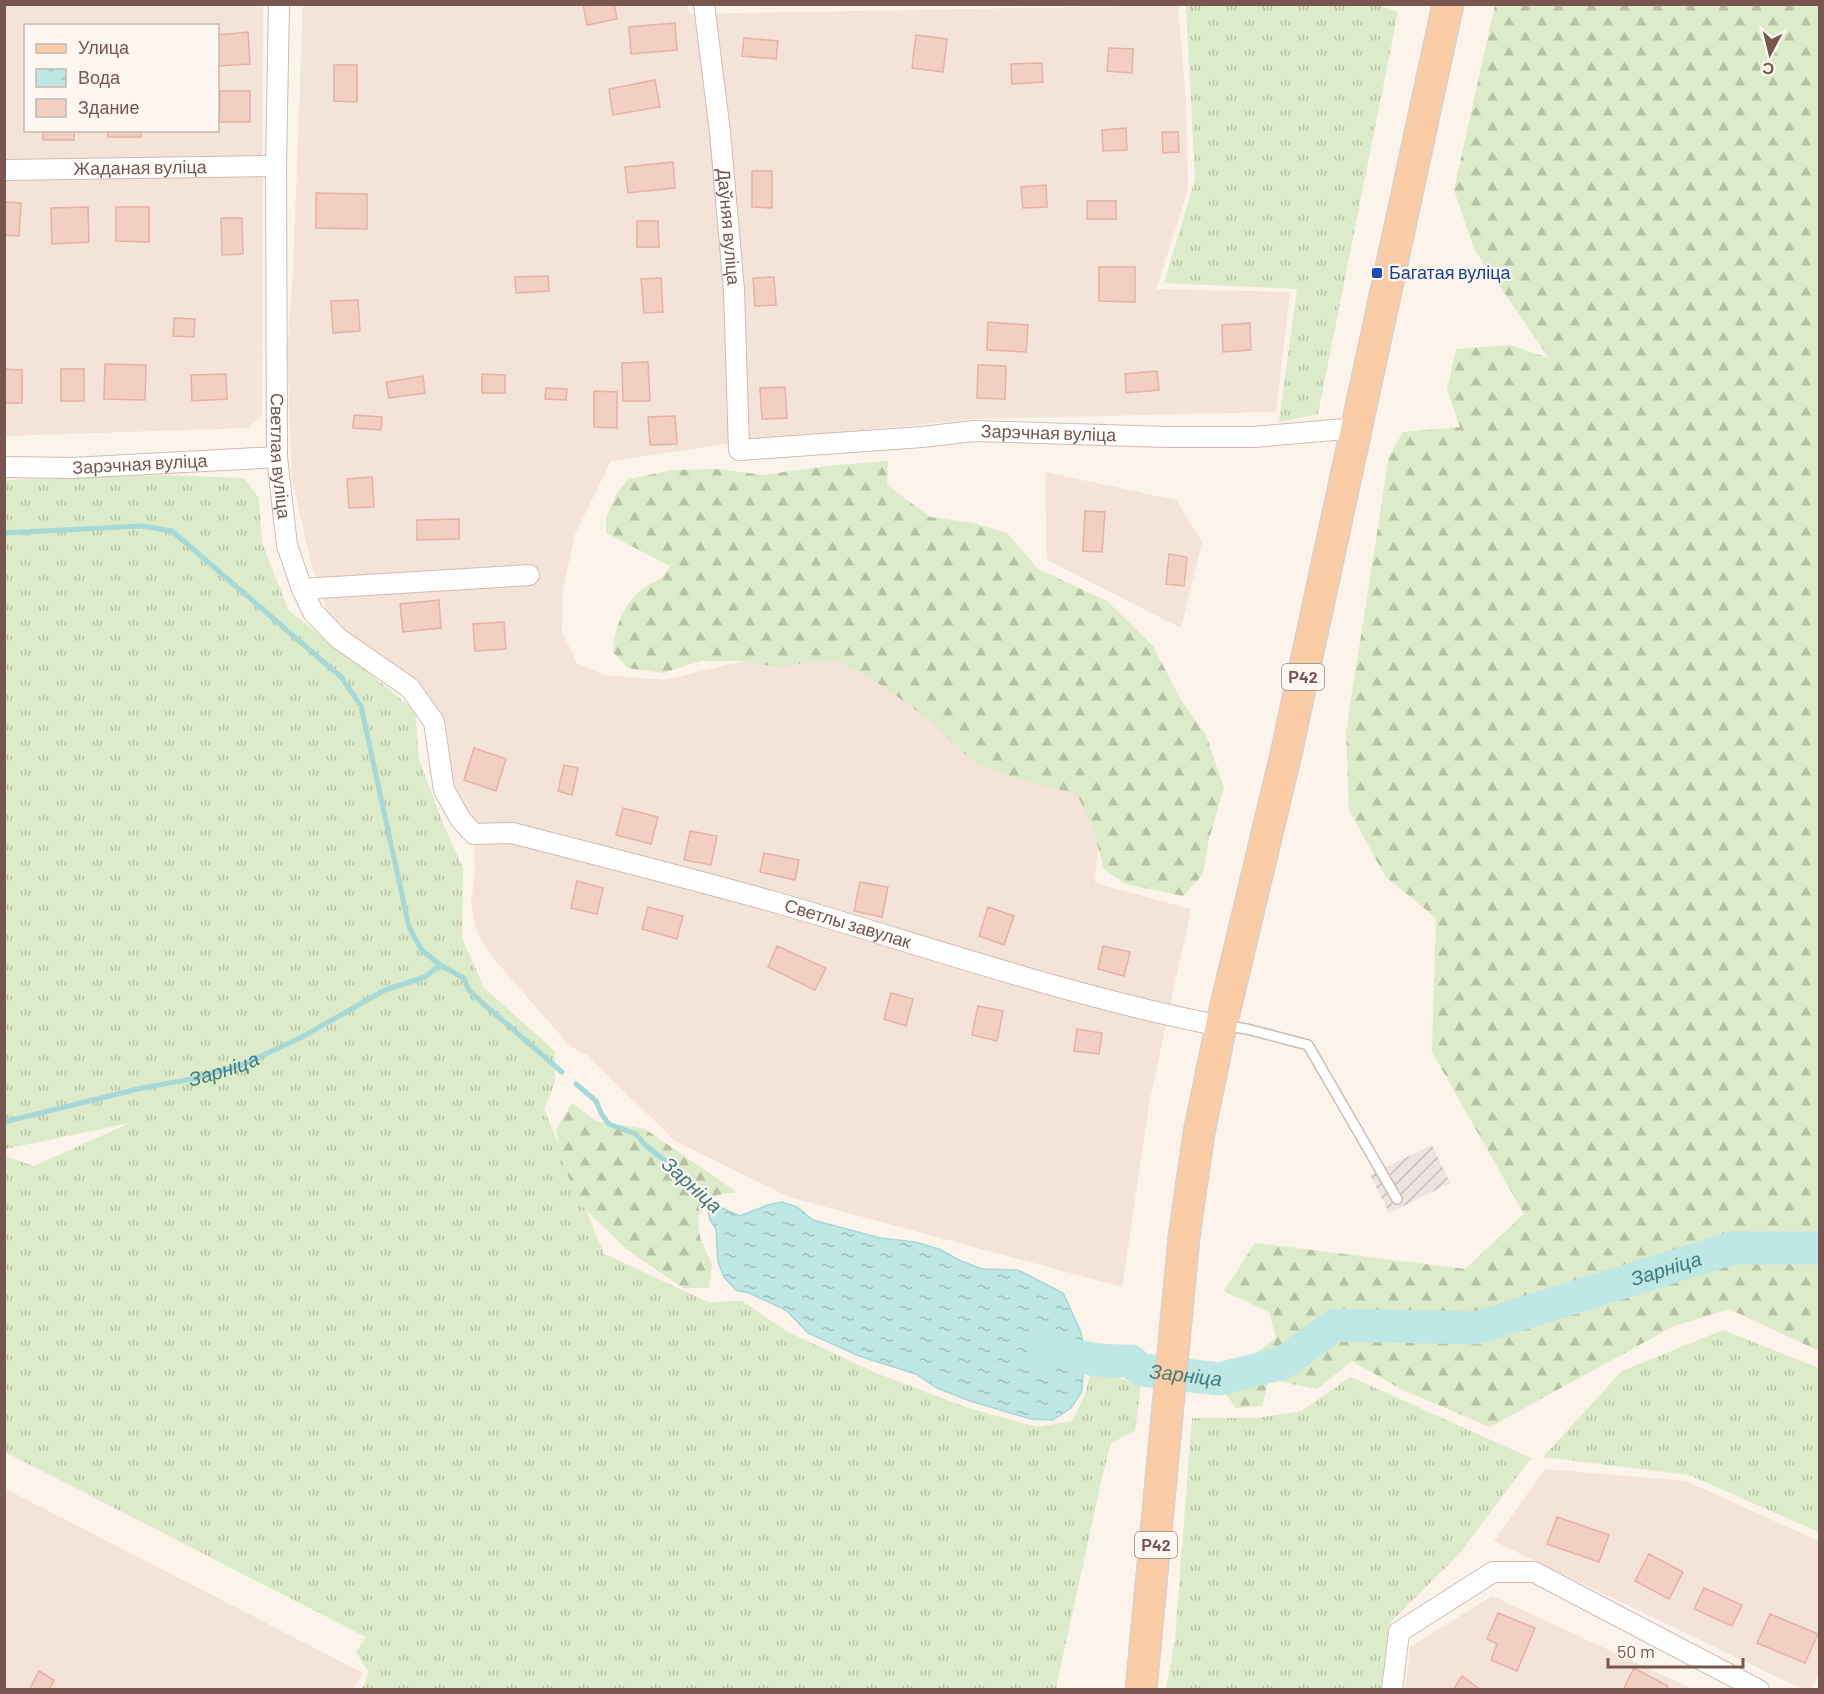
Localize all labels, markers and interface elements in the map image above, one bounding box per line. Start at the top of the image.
legend [24,24,219,132]
north arrow [1740,24,1800,84]
text: Улица [78,36,130,58]
text: С [1761,59,1775,80]
text: Вода [78,66,121,88]
text: Здание [78,96,139,118]
street label: Жаданая вуліца [73,155,208,179]
street label: Даўняя вуліца [713,167,746,287]
place label: Багатая вуліца [1389,261,1512,283]
marker: Багатая вуліца [1370,266,1384,280]
street label: Светлая вуліца [267,393,296,521]
street label: Зарэчная вуліца [980,419,1118,445]
street label: Зарэчная вуліца [72,449,209,478]
road number: Р42 [1282,664,1324,690]
street label: Светлы завулак [782,893,914,952]
water label: Зарніца [186,1046,263,1090]
water label: Зарніца [658,1151,728,1218]
water label: Зарніца [1627,1246,1704,1290]
water label: Зарніца [1148,1358,1223,1390]
road number: Р42 [1135,1532,1177,1558]
scale bar [1608,1631,1743,1669]
text: 50 m [1617,1640,1655,1662]

